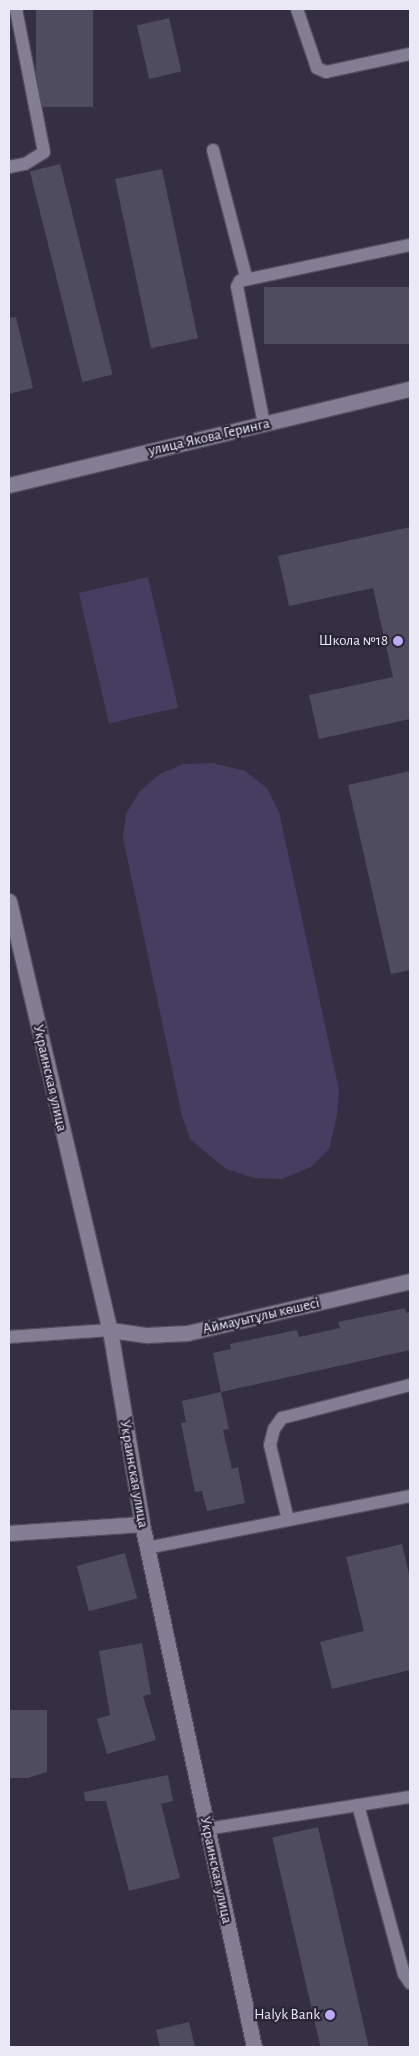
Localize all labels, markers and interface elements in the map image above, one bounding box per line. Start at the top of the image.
street label: улица Якова Геринга [147,414,271,460]
place label: Школа №18 [319,632,388,650]
marker: Школа №18 [392,635,404,647]
street label: Украинская улица [29,1023,71,1133]
street label: Аймауытұлы көшесі [201,1294,321,1338]
street label: Украинская улица [116,1419,152,1529]
street label: Украинская улица [196,1815,236,1925]
place label: Halyk Bank [254,2006,320,2024]
marker: Halyk Bank [324,2009,336,2021]

